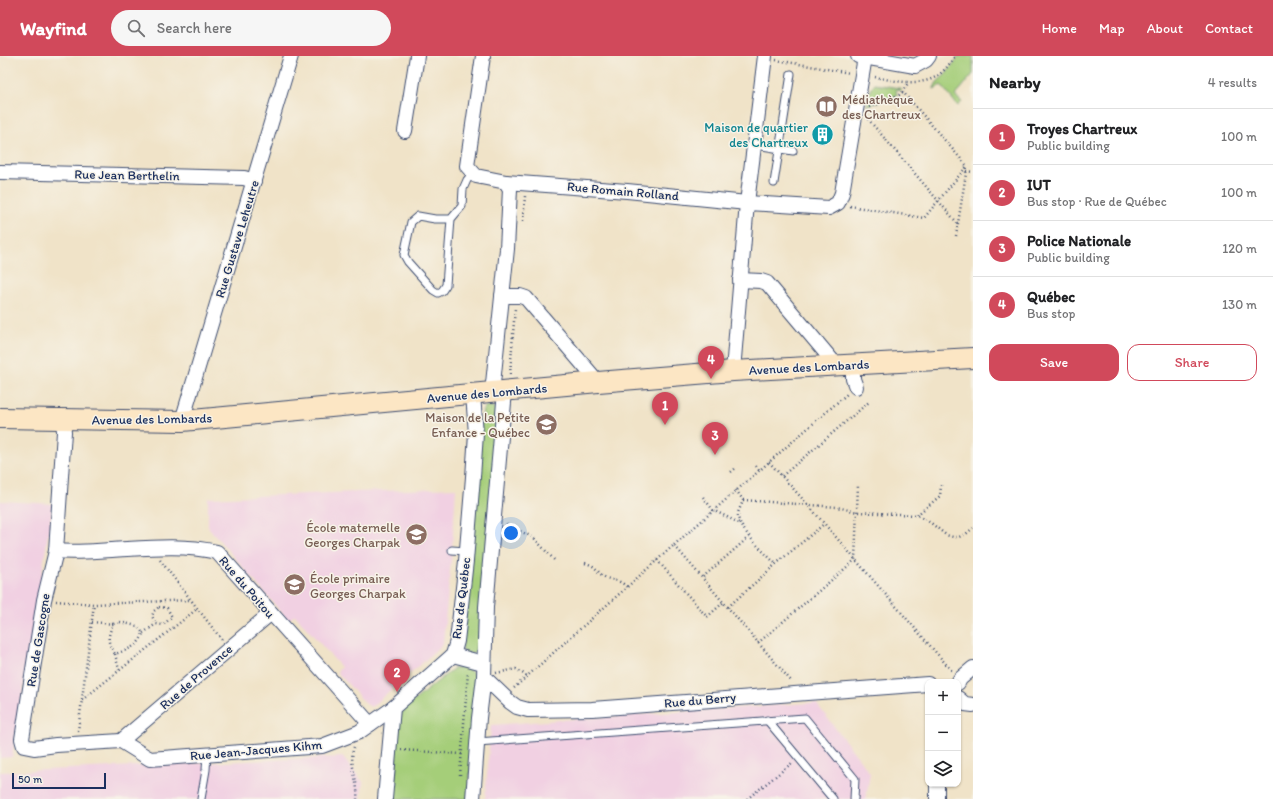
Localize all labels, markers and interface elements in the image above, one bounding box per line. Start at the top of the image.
search box [111,10,391,46]
text: Wayfind [20,17,87,40]
icon: search [125,17,147,39]
text: Search here [157,19,232,37]
text: Home [1042,20,1077,37]
text: Map [1099,20,1125,37]
text: About [1147,20,1183,37]
text: Contact [1205,20,1253,37]
text: Nearby [989,72,1041,92]
text: 4 results [1208,75,1257,90]
place label: Médiathèque des Chartreux [842,92,921,122]
library icon: Médiathèque des Chartreux [814,93,840,119]
place label: Maison de quartier des Chartreux [704,120,809,150]
text: Troyes Chartreux [1027,120,1137,138]
building icon: Maison de quartier des Chartreux [810,121,836,147]
text: 1 [999,129,1005,144]
text: 100 m [1221,129,1257,144]
text: Public building [1027,138,1110,153]
street label: Rue Jean Berthelin [74,167,181,183]
text: IUT [1027,176,1051,194]
street label: Rue Gustave Leheutre [212,178,262,300]
street label: Rue Romain Rolland [566,179,680,203]
text: 2 [999,185,1005,200]
text: 100 m [1221,185,1257,200]
text: Bus stop · Rue de Québec [1027,194,1167,209]
text: Police Nationale [1027,232,1131,250]
text: 3 [998,241,1006,256]
text: 120 m [1222,241,1257,256]
text: Public building [1027,250,1110,265]
text: Québec [1027,288,1075,306]
text: 4 [998,297,1006,312]
text: 130 m [1222,297,1257,312]
text: Bus stop [1027,306,1075,321]
button: Save [989,344,1119,381]
button: Share [1127,344,1257,381]
pin: 4 [698,346,724,379]
street label: Avenue des Lombards [748,356,870,378]
street label: Avenue des Lombards [426,380,548,406]
pin: 1 [652,392,678,425]
street label: Avenue des Lombards [92,410,213,428]
place label: Maison de la Petite Enfance - Québec [425,410,530,440]
school or university icon: Maison de la Petite Enfance - Québec [533,411,559,437]
pin: 3 [702,422,728,455]
place label: École maternelle Georges Charpak [304,520,400,550]
school or university icon: École maternelle Georges Charpak [403,521,429,547]
your location [501,523,521,543]
street label: Rue du Poitou [216,553,278,621]
street label: Rue de Québec [449,556,473,640]
place label: École primaire Georges Charpak [310,571,406,601]
school or university icon: École primaire Georges Charpak [282,572,308,598]
street label: Rue de Gascogne [23,592,53,688]
street label: Rue de Provence [157,641,235,713]
pin: 2 [384,659,410,692]
map controls [925,679,961,787]
button: + [925,679,961,715]
street label: Rue du Berry [663,689,737,711]
button: − [925,715,961,751]
street label: Rue Jean-Jacques Kihm [189,737,323,763]
button: layers [925,751,961,787]
scale bar [12,771,106,790]
text: 50 m [18,773,42,786]

